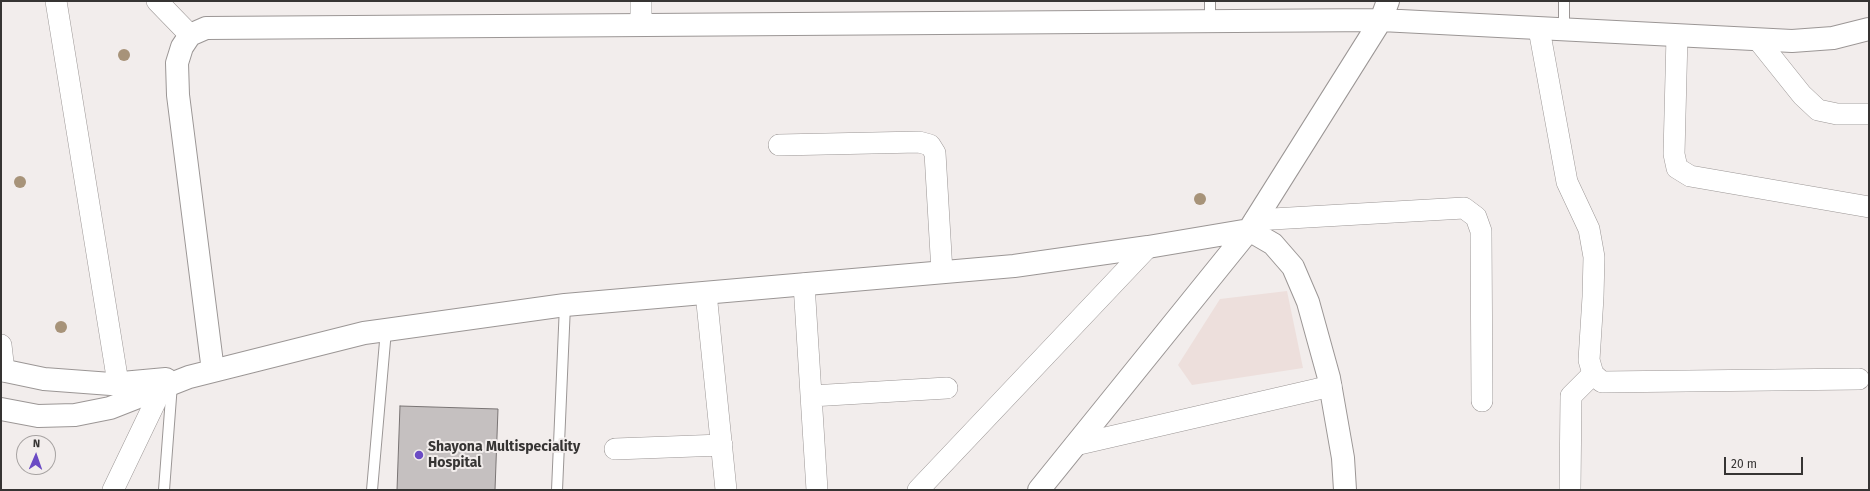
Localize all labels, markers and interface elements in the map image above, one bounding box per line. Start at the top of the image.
north arrow [16,435,56,475]
text: N [33,437,40,450]
place label: Shayona Multispeciality Hospital [428,439,580,472]
marker: Shayona Multispeciality Hospital [413,449,425,461]
scale bar [1726,449,1805,475]
text: 20 m [1731,457,1757,471]

